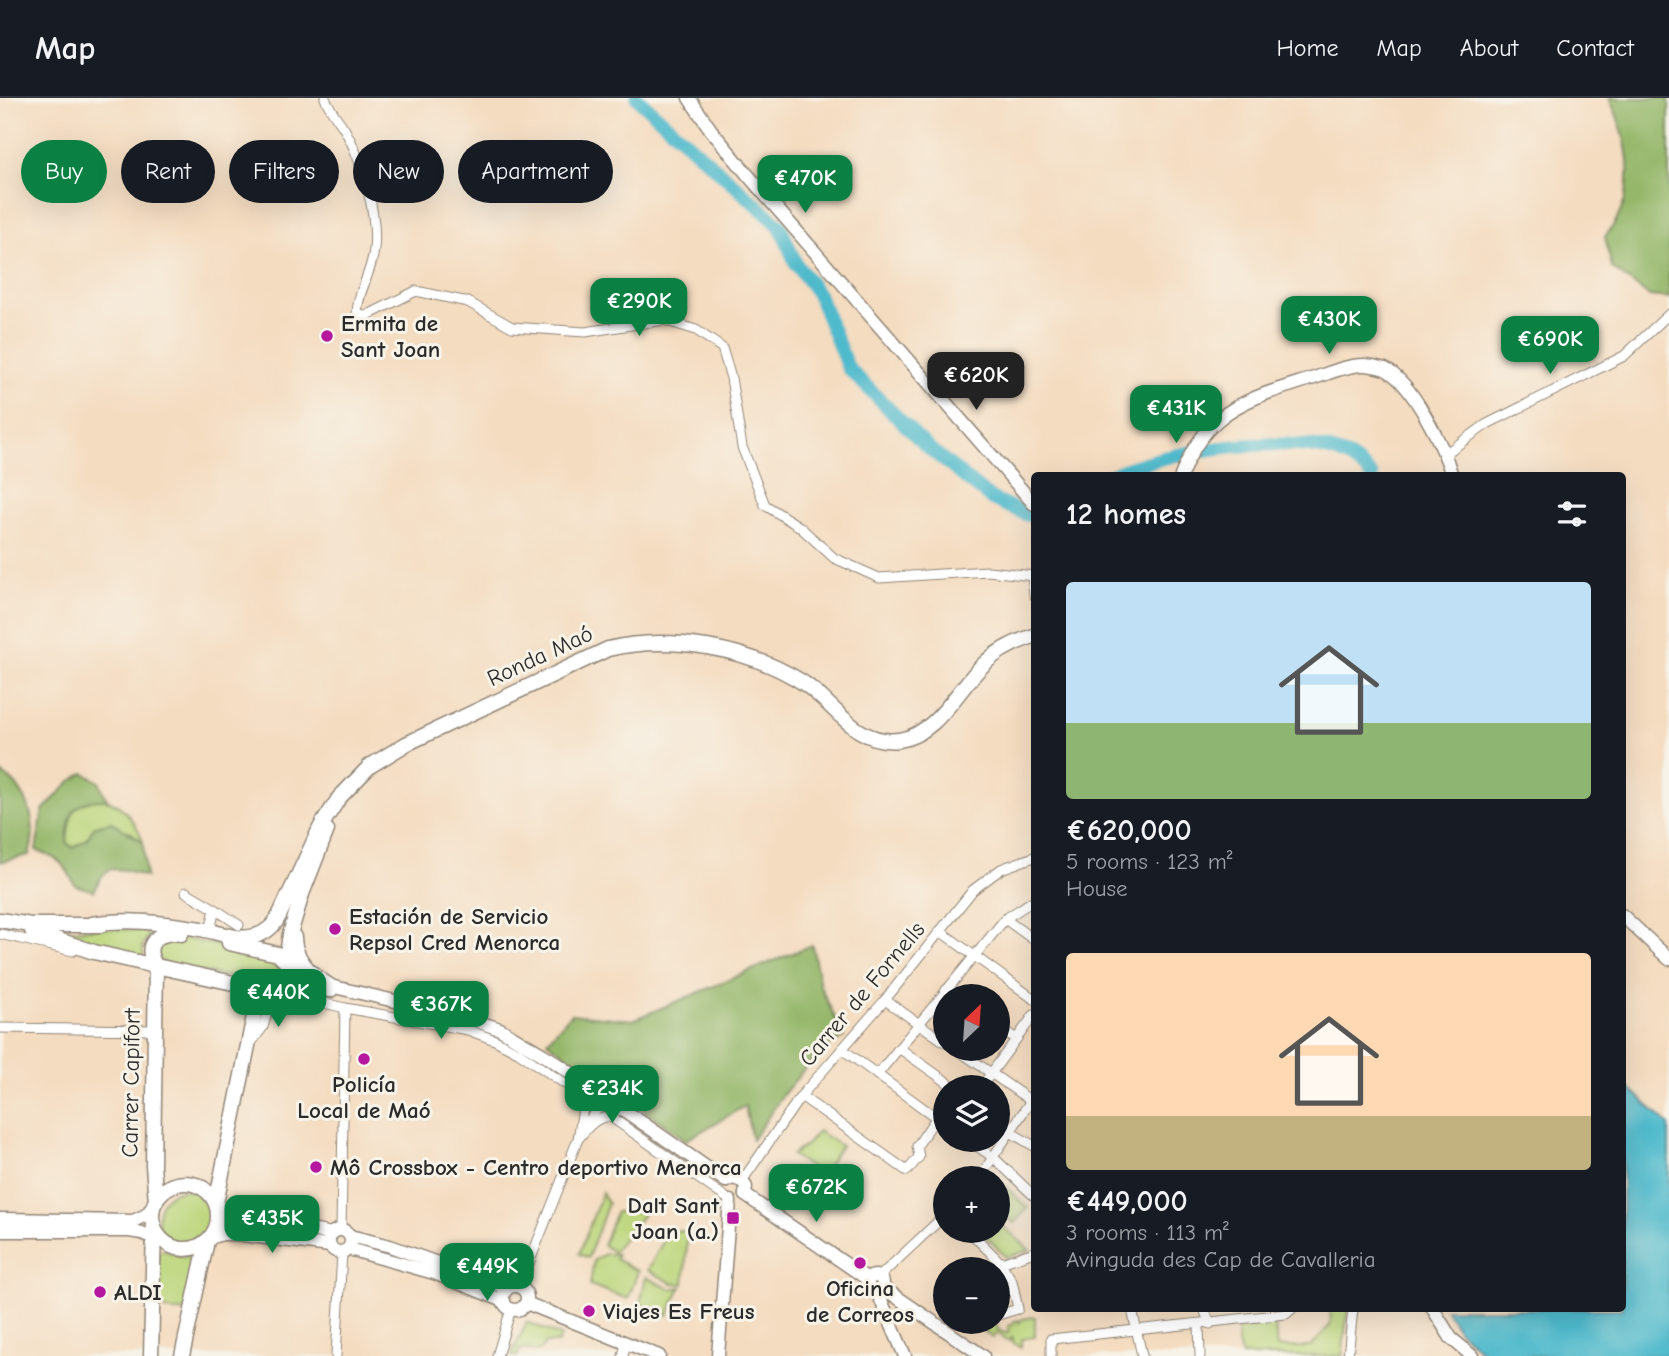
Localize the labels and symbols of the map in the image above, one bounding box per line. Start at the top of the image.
pin: €470K [756,156,854,215]
pin: €290K [590,278,688,338]
pin: €430K [1280,296,1378,356]
place label: Ermita de Sant Joan [341,310,440,363]
pin: €690K [1501,316,1599,376]
marker: Ermita de Sant Joan [319,328,335,344]
pin: €620K [927,352,1025,412]
pin: €431K [1127,386,1225,445]
street label: Ronda Maó [483,620,597,692]
place label: Estación de Servicio Repsol Cred Menorca [349,903,560,956]
street label: Carrer de Fornells [794,916,930,1072]
marker: Estación de Servicio Repsol Cred Menorca [327,921,343,937]
pin: €440K [229,970,327,1029]
pin: €367K [392,982,490,1041]
north arrow [933,984,1010,1060]
street label: Carrer Capifort [116,1007,146,1158]
marker: Policía Local de Maó [356,1051,372,1067]
pin: €234K [563,1066,661,1125]
place label: Policía Local de Maó [297,1071,431,1124]
place label: Mô Crossbox - Centro deportivo Menorca [330,1154,742,1181]
marker: Mô Crossbox - Centro deportivo Menorca [308,1159,324,1175]
pin: €672K [767,1164,865,1224]
place label: Dalt Sant Joan (a.) [628,1192,719,1245]
pin: €435K [223,1196,321,1255]
marker: Dalt Sant Joan (a.) [725,1210,741,1226]
pin: €449K [438,1244,536,1303]
marker: Oficina de Correos [852,1255,868,1271]
place label: Oficina de Correos [806,1275,914,1328]
place label: ALDI [114,1279,162,1306]
marker: ALDI [92,1284,108,1300]
place label: Viajes Es Freus [603,1298,755,1325]
marker: Viajes Es Freus [581,1303,597,1319]

